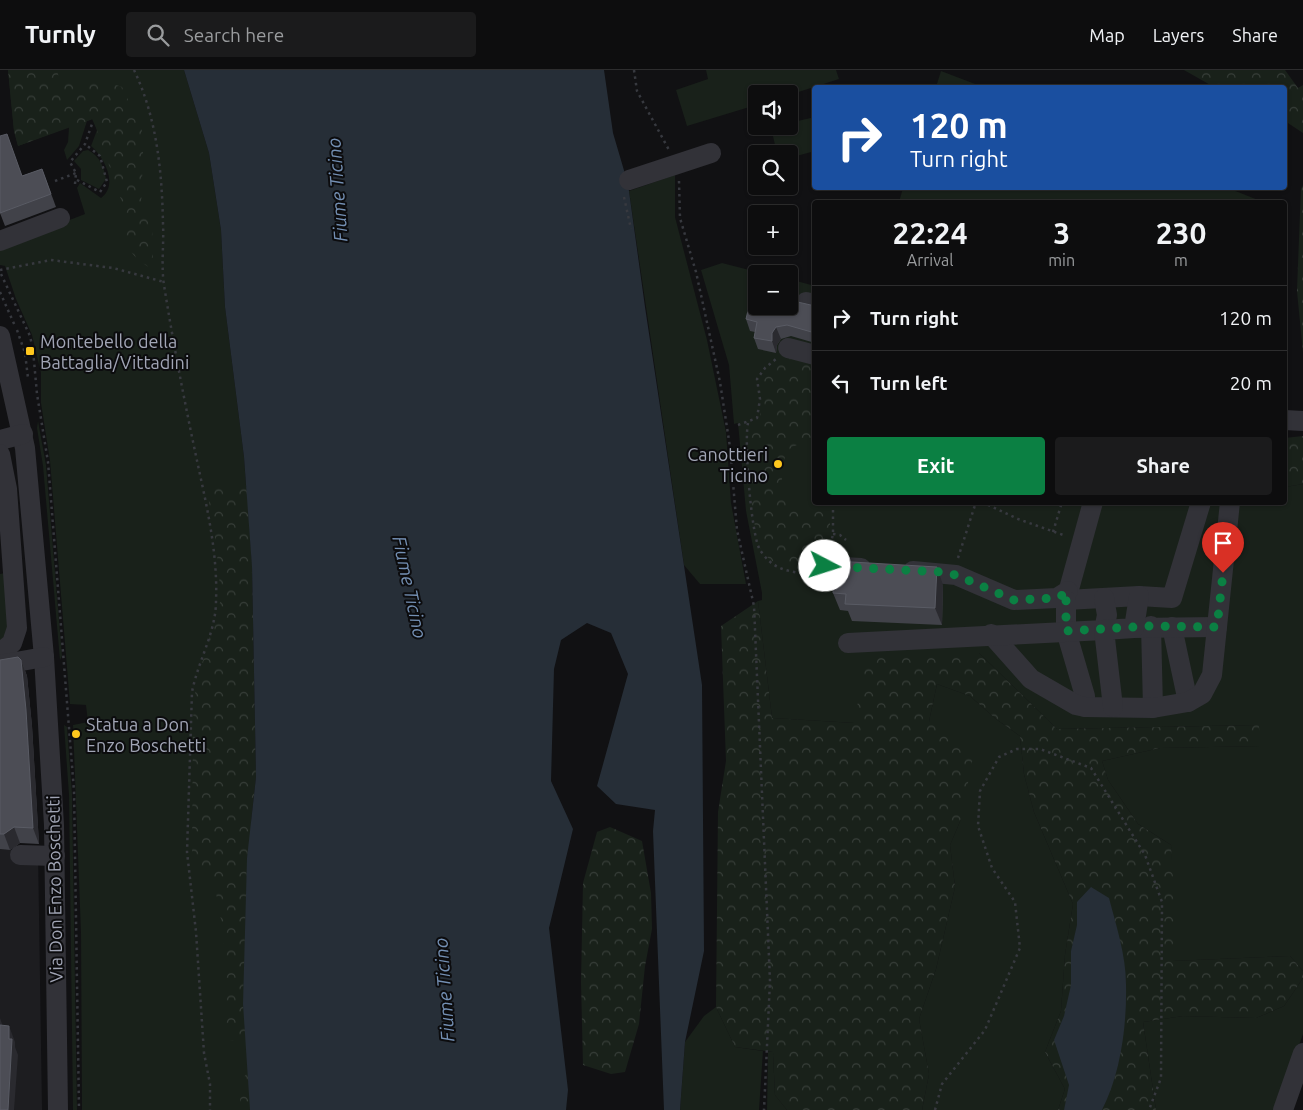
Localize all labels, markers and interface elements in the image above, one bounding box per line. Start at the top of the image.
search box [126,12,476,57]
text: Turnly [25,21,96,48]
icon: search [144,21,172,49]
text: Search here [184,24,284,46]
text: Map [1089,25,1125,45]
text: Layers [1153,25,1204,45]
text: Share [1232,25,1278,45]
map controls [748,85,798,315]
button: sound [748,85,798,135]
icon: right [827,105,892,170]
text: 120 m [910,105,1008,145]
water label: Fiume Ticino [322,137,352,243]
button: search [748,145,798,195]
text: Turn right [910,146,1008,171]
button: + [748,205,798,255]
text: 22:24 [893,216,968,250]
text: 3 [1053,216,1070,250]
text: 230 [1156,216,1206,250]
text: Arrival [907,251,953,269]
text: min [1048,251,1075,269]
text: m [1174,251,1188,269]
button: − [748,265,798,315]
icon: right [827,304,855,332]
text: Turn right [870,307,958,329]
text: 120 m [1219,307,1272,329]
place label: Montebello della Battaglia/Vittadini [40,331,189,372]
marker: Montebello della Battaglia/Vittadini [24,345,36,357]
icon: left [827,369,855,397]
text: Turn left [870,372,948,394]
text: 20 m [1230,372,1272,394]
button: Exit [827,437,1045,495]
button: Share [1055,437,1272,495]
place label: Canottieri Ticino [687,444,768,485]
marker: Canottieri Ticino [772,458,784,470]
pin [1202,522,1244,573]
icon: arrive [1209,529,1237,557]
water label: Fiume Ticino [388,534,432,640]
position arrow [798,539,850,591]
place label: Statua a Don Enzo Boschetti [86,714,206,755]
marker: Statua a Don Enzo Boschetti [70,728,82,740]
street label: Via Don Enzo Boschetti [42,795,66,983]
water label: Fiume Ticino [429,937,459,1043]

